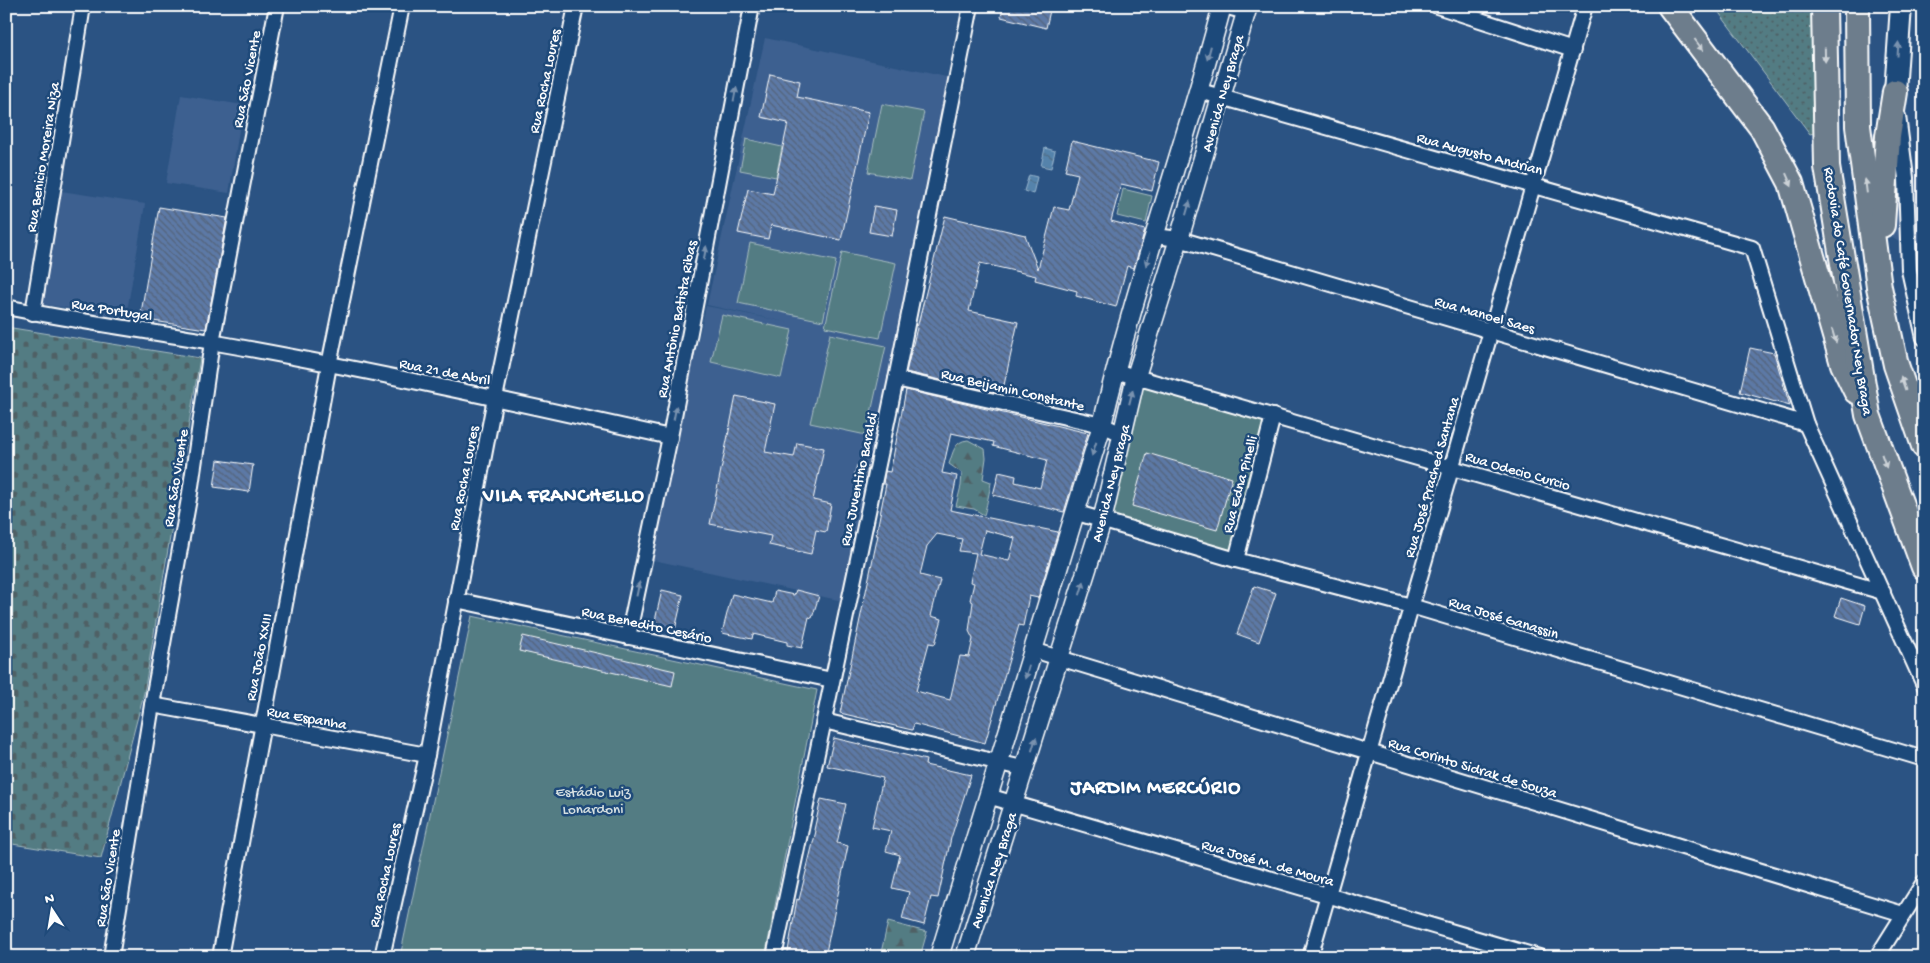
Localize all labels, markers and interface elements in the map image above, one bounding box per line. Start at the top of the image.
street label: Rua Rocha Loures [526,27,566,135]
street label: Rua São Vicente [230,29,266,130]
street label: Avenida Ney Braga [1199,32,1249,154]
one-way arrow [1694,38,1704,52]
one-way arrow [1894,41,1902,57]
one-way arrow [1205,46,1213,61]
one-way arrow [1821,47,1829,63]
street label: Rua Benicio Moreira Niza [23,80,65,234]
one-way arrow [732,85,740,101]
street label: Rua Augusto Andrian [1414,129,1545,180]
street label: Rodovia do Café Governador Ney Braga [1819,166,1876,417]
one-way arrow [1785,172,1794,187]
one-way arrow [1862,178,1870,194]
one-way arrow [1185,201,1193,216]
street label: Rua Antônio Batista Ribas [654,239,702,400]
one-way arrow [701,246,709,261]
one-way arrow [1143,252,1151,267]
street label: Rua Manoel Saes [1432,293,1537,339]
street label: Rua Portugal [70,296,153,326]
one-way arrow [1830,328,1838,343]
street label: Rua 21 de Abril [398,355,492,391]
street label: Rua Beijamin Constante [939,366,1086,416]
one-way arrow [1898,375,1906,390]
one-way arrow [1127,390,1135,405]
street label: Rua José Prached Santana [1401,394,1465,560]
one-way arrow [671,404,679,420]
street label: Rua Juventino Baraldi [837,411,883,548]
street label: Avenida Ney Braga [1089,422,1135,544]
street label: Rua Rocha Loures [446,424,484,532]
street label: Rua São Vicente [160,428,194,529]
street label: Rua Edna Pinelli [1219,434,1263,535]
one-way arrow [1090,442,1097,457]
street label: Rua Odecio Curcio [1463,448,1572,496]
one-way arrow [1881,454,1888,469]
district label: VILA FRANCHELLO [482,486,645,509]
one-way arrow [1078,581,1086,596]
one-way arrow [634,582,642,597]
street label: Rua José Ganassin [1446,594,1561,644]
street label: Rua Benedito Cesário [580,603,714,649]
street label: Rua João XXIII [243,612,277,703]
one-way arrow [1022,664,1030,679]
street label: Rua Espanha [265,703,349,735]
street label: Rua Corinto Sidrak de Souza [1386,735,1560,803]
one-way arrow [1030,736,1038,751]
district label: JARDIM MERCÚRIO [1070,777,1241,801]
park label: Estádio Luiz Lonardoni [555,784,631,819]
street label: Avenida Ney Braga [968,810,1022,931]
street label: Rua Rocha Loures [366,821,406,929]
street label: Rua São Vicente [92,828,126,929]
street label: Rua José M. de Moura [1199,836,1336,892]
north arrow [28,886,78,936]
text: N [44,890,56,909]

